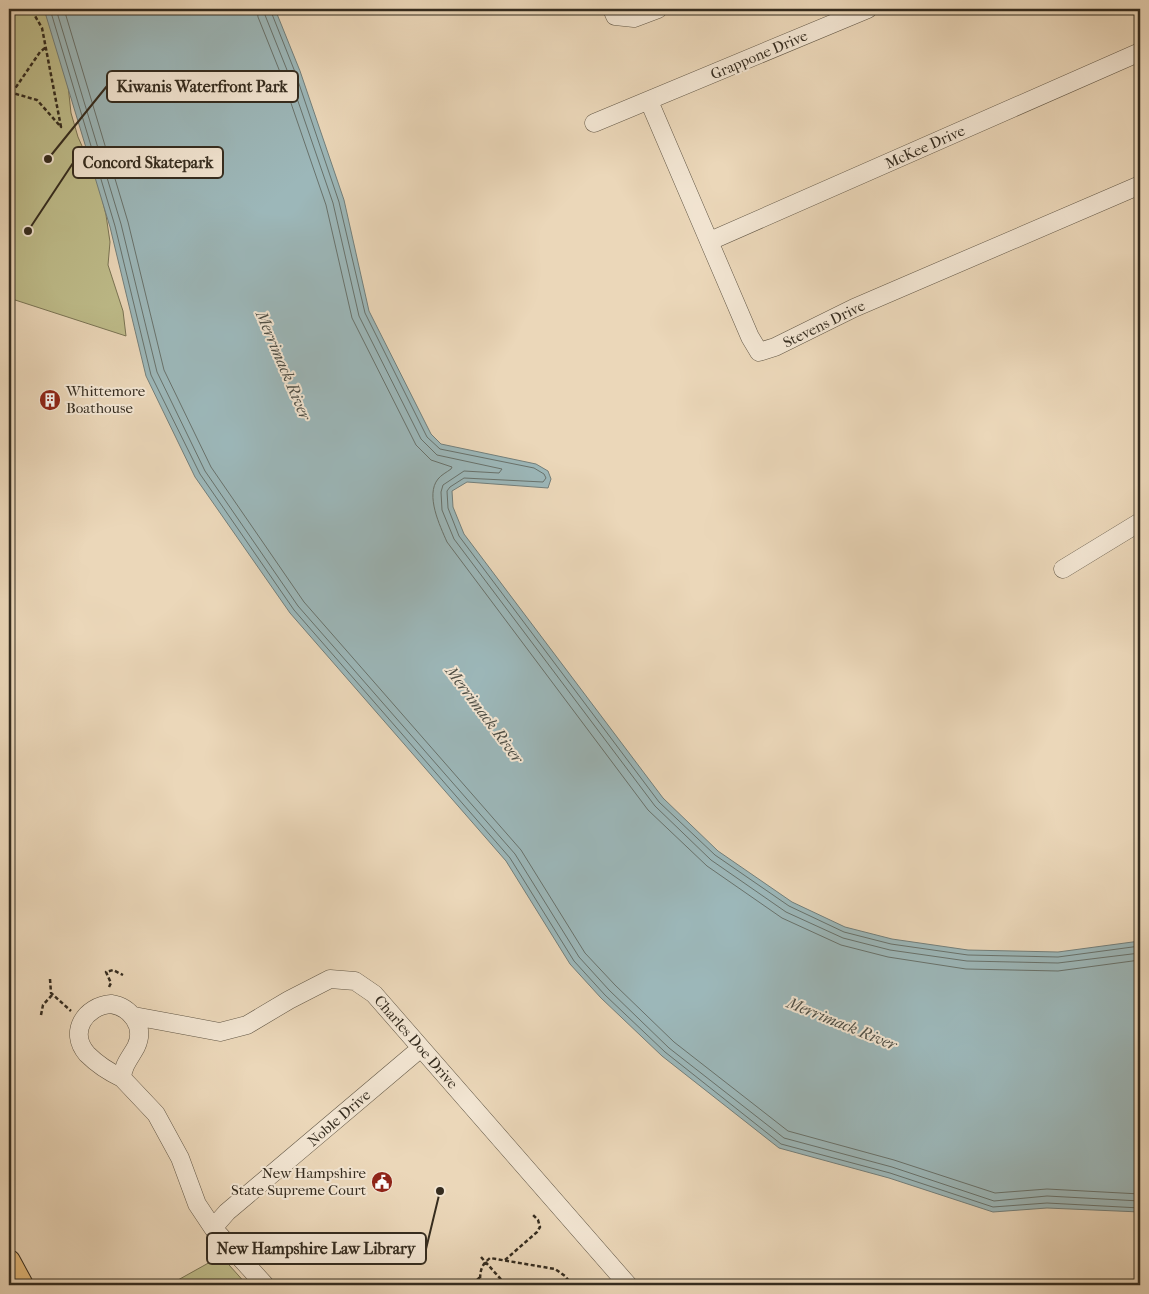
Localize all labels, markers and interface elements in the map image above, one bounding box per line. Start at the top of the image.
street label: Grappone Drive [708,26,811,84]
callout: Kiwanis Waterfront Park [107,71,298,102]
text: Kiwanis Waterfront Park [116,77,288,96]
street label: McKee Drive [882,121,968,173]
callout: Concord Skatepark [73,147,223,178]
text: Concord Skatepark [83,153,214,173]
street label: Stevens Drive [780,296,869,352]
water label: Merrimack River [252,307,316,424]
place label: Whittemore Boathouse [65,382,146,417]
building icon: Whittemore Boathouse [38,388,62,412]
water label: Merrimack River [441,661,528,768]
street label: Charles Doe Drive [370,991,462,1093]
water label: Merrimack River [783,992,901,1055]
street label: Noble Drive [304,1085,375,1150]
place label: New Hampshire State Supreme Court [231,1164,367,1199]
public building icon: New Hampshire State Supreme Court [370,1170,394,1194]
callout: New Hampshire Law Library [207,1233,426,1264]
text: New Hampshire Law Library [217,1239,417,1259]

